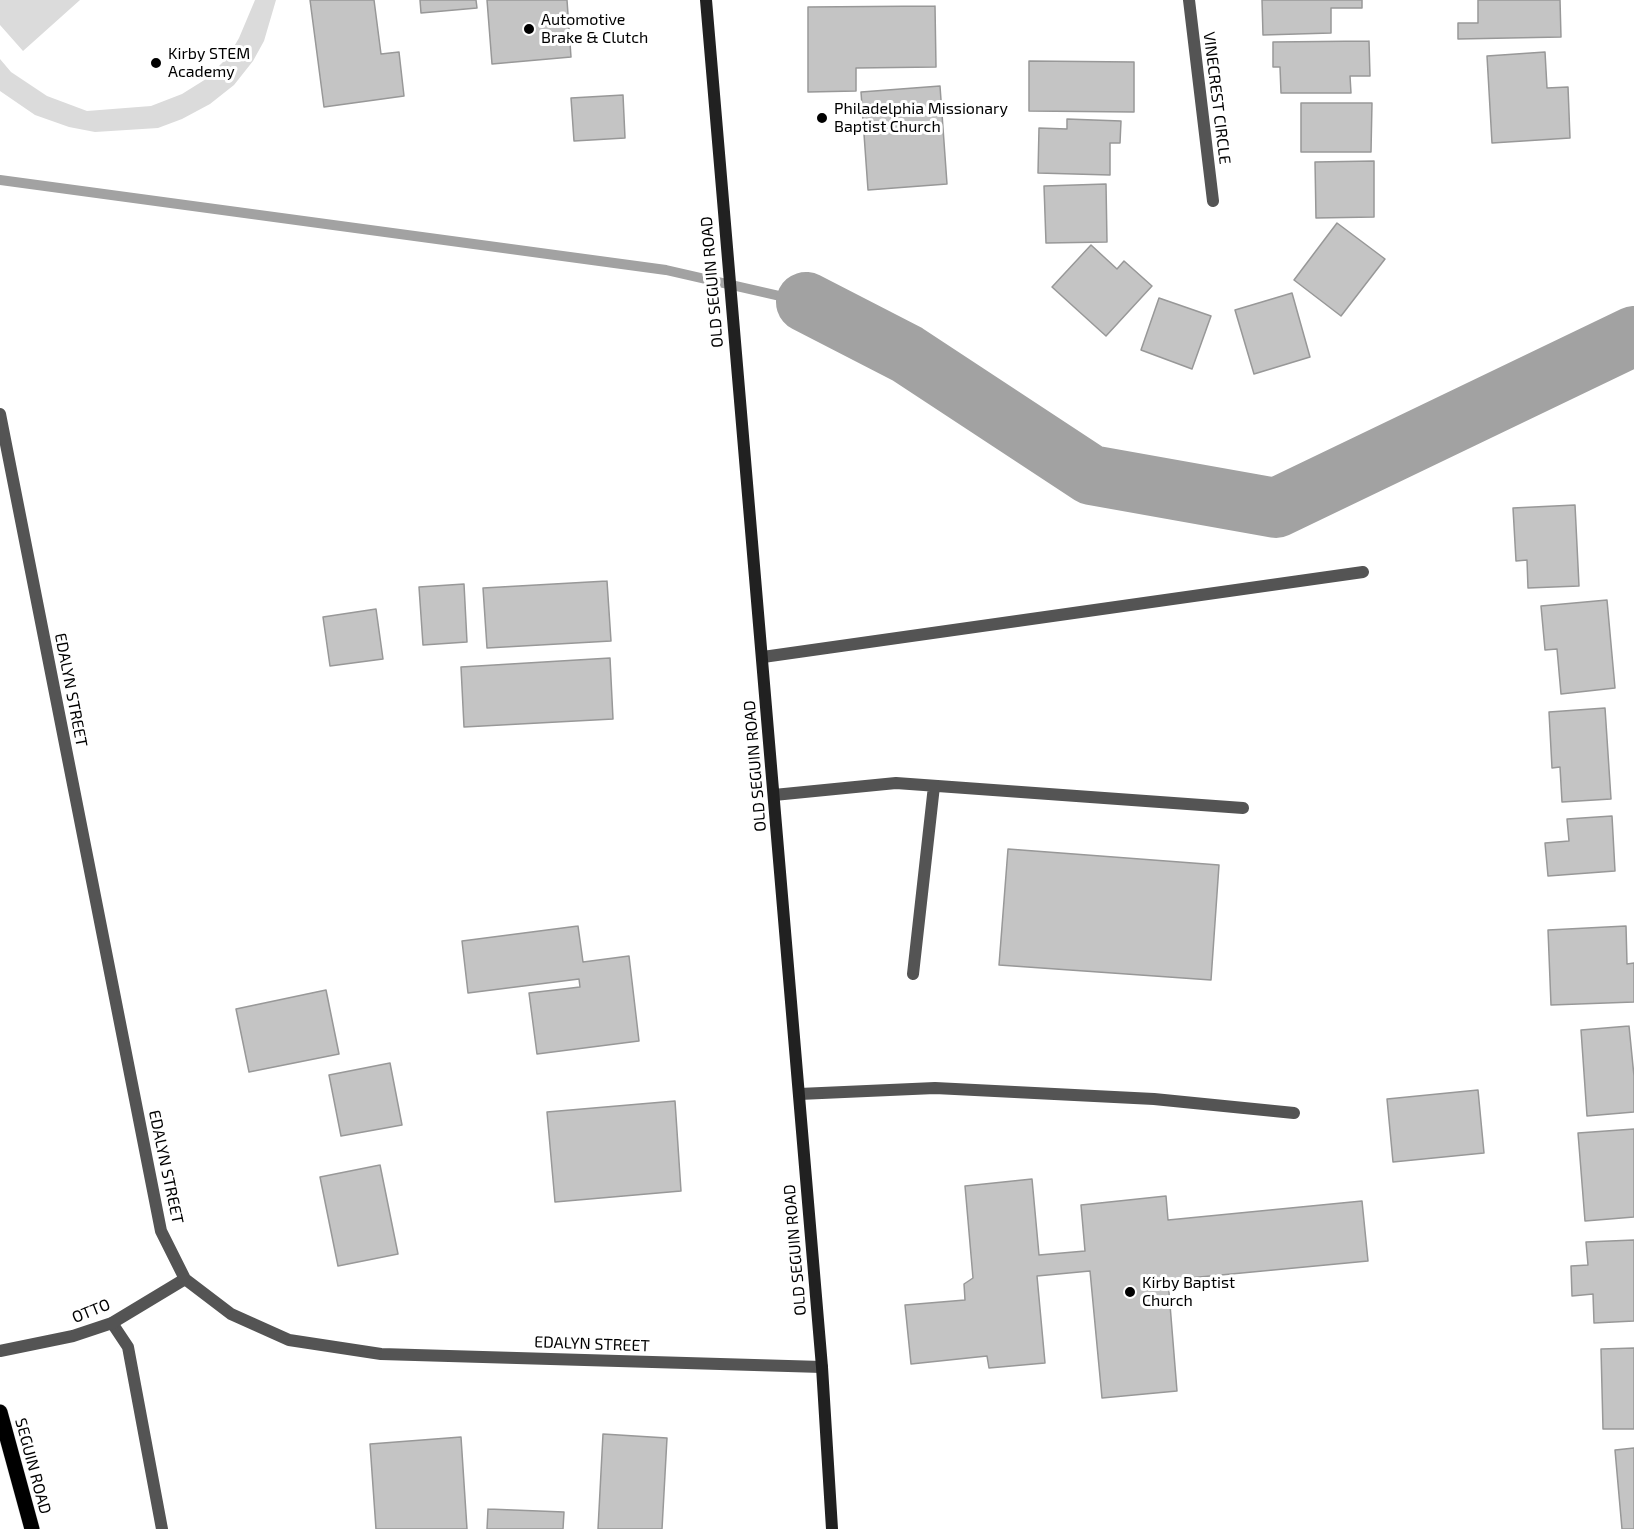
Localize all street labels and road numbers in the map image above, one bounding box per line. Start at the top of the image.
street label: VINECREST CIRCLE [1199,31,1235,165]
street label: OLD SEGUIN ROAD [697,216,727,348]
street label: EDALYN STREET [51,631,91,749]
street label: OLD SEGUIN ROAD [740,700,770,832]
street label: EDALYN STREET [145,1108,187,1226]
street label: OLD SEGUIN ROAD [780,1184,810,1316]
street label: OTTO [69,1295,113,1327]
street label: EDALYN STREET [534,1332,650,1356]
street label: SEGUIN ROAD [11,1416,55,1516]

